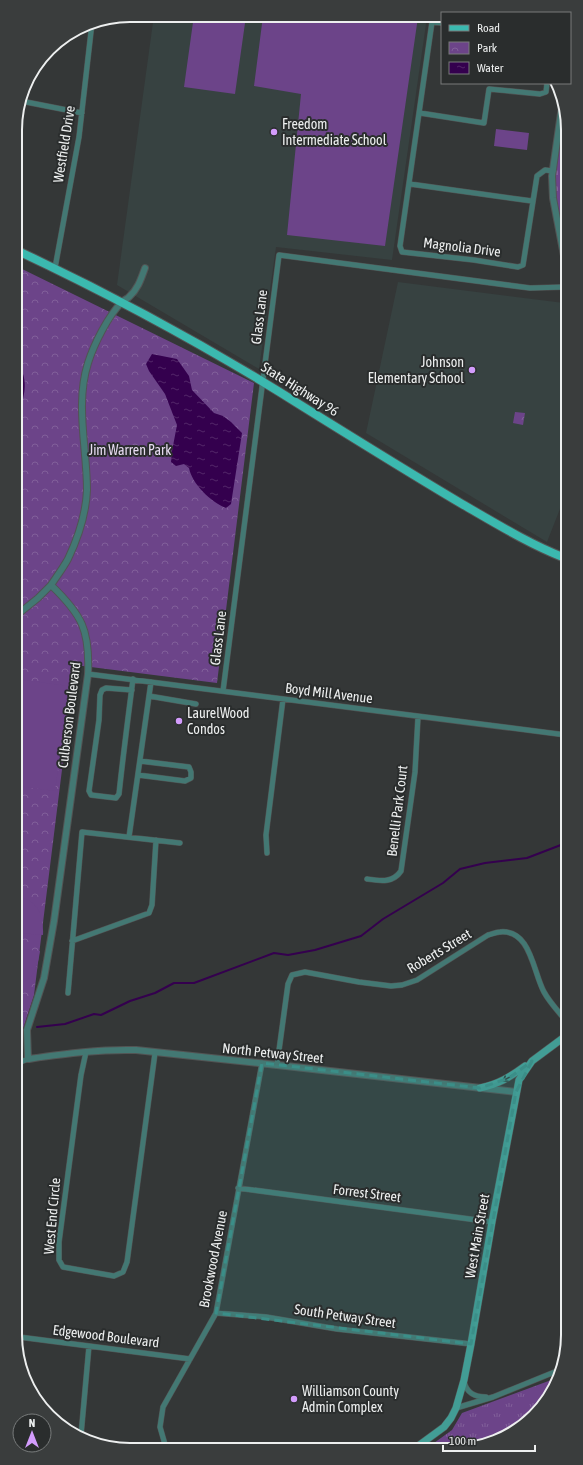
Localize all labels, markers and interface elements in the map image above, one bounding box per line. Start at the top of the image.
legend [441,12,571,84]
text: Road [477,21,500,35]
text: Park [477,41,498,55]
text: Water [477,61,504,75]
street label: Westfield Drive [50,104,78,184]
place label: Freedom Intermediate School [282,116,387,148]
marker: Freedom Intermediate School [269,127,279,137]
street label: Magnolia Drive [422,234,502,260]
street label: Glass Lane [248,289,270,345]
place label: Johnson Elementary School [368,354,464,386]
street label: State Highway 96 [258,359,342,419]
marker: Johnson Elementary School [467,365,477,375]
park label: Jim Warren Park [89,442,171,458]
street label: Glass Lane [207,610,229,666]
street label: Culberson Boulevard [55,661,83,769]
street label: Boyd Mill Avenue [284,680,374,706]
place label: LaurelWood Condos [187,705,249,737]
marker: LaurelWood Condos [174,716,184,726]
street label: Benelli Park Court [383,765,411,857]
street label: Roberts Street [404,926,474,976]
street label: North Petway Street [222,1040,324,1066]
one-way arrow [502,1074,514,1082]
street label: West End Circle [41,1177,63,1255]
street label: Forrest Street [332,1181,402,1205]
street label: West Main Street [462,1193,492,1279]
street label: Brookwood Avenue [196,1209,230,1309]
street label: South Petway Street [293,1301,397,1331]
street label: Edgewood Boulevard [52,1322,160,1350]
place label: Williamson County Admin Complex [302,1383,399,1415]
marker: Williamson County Admin Complex [289,1394,299,1404]
north arrow [12,1413,52,1453]
text: N [29,1417,35,1429]
scale bar [443,1427,535,1453]
text: 100 m [449,1434,476,1448]

